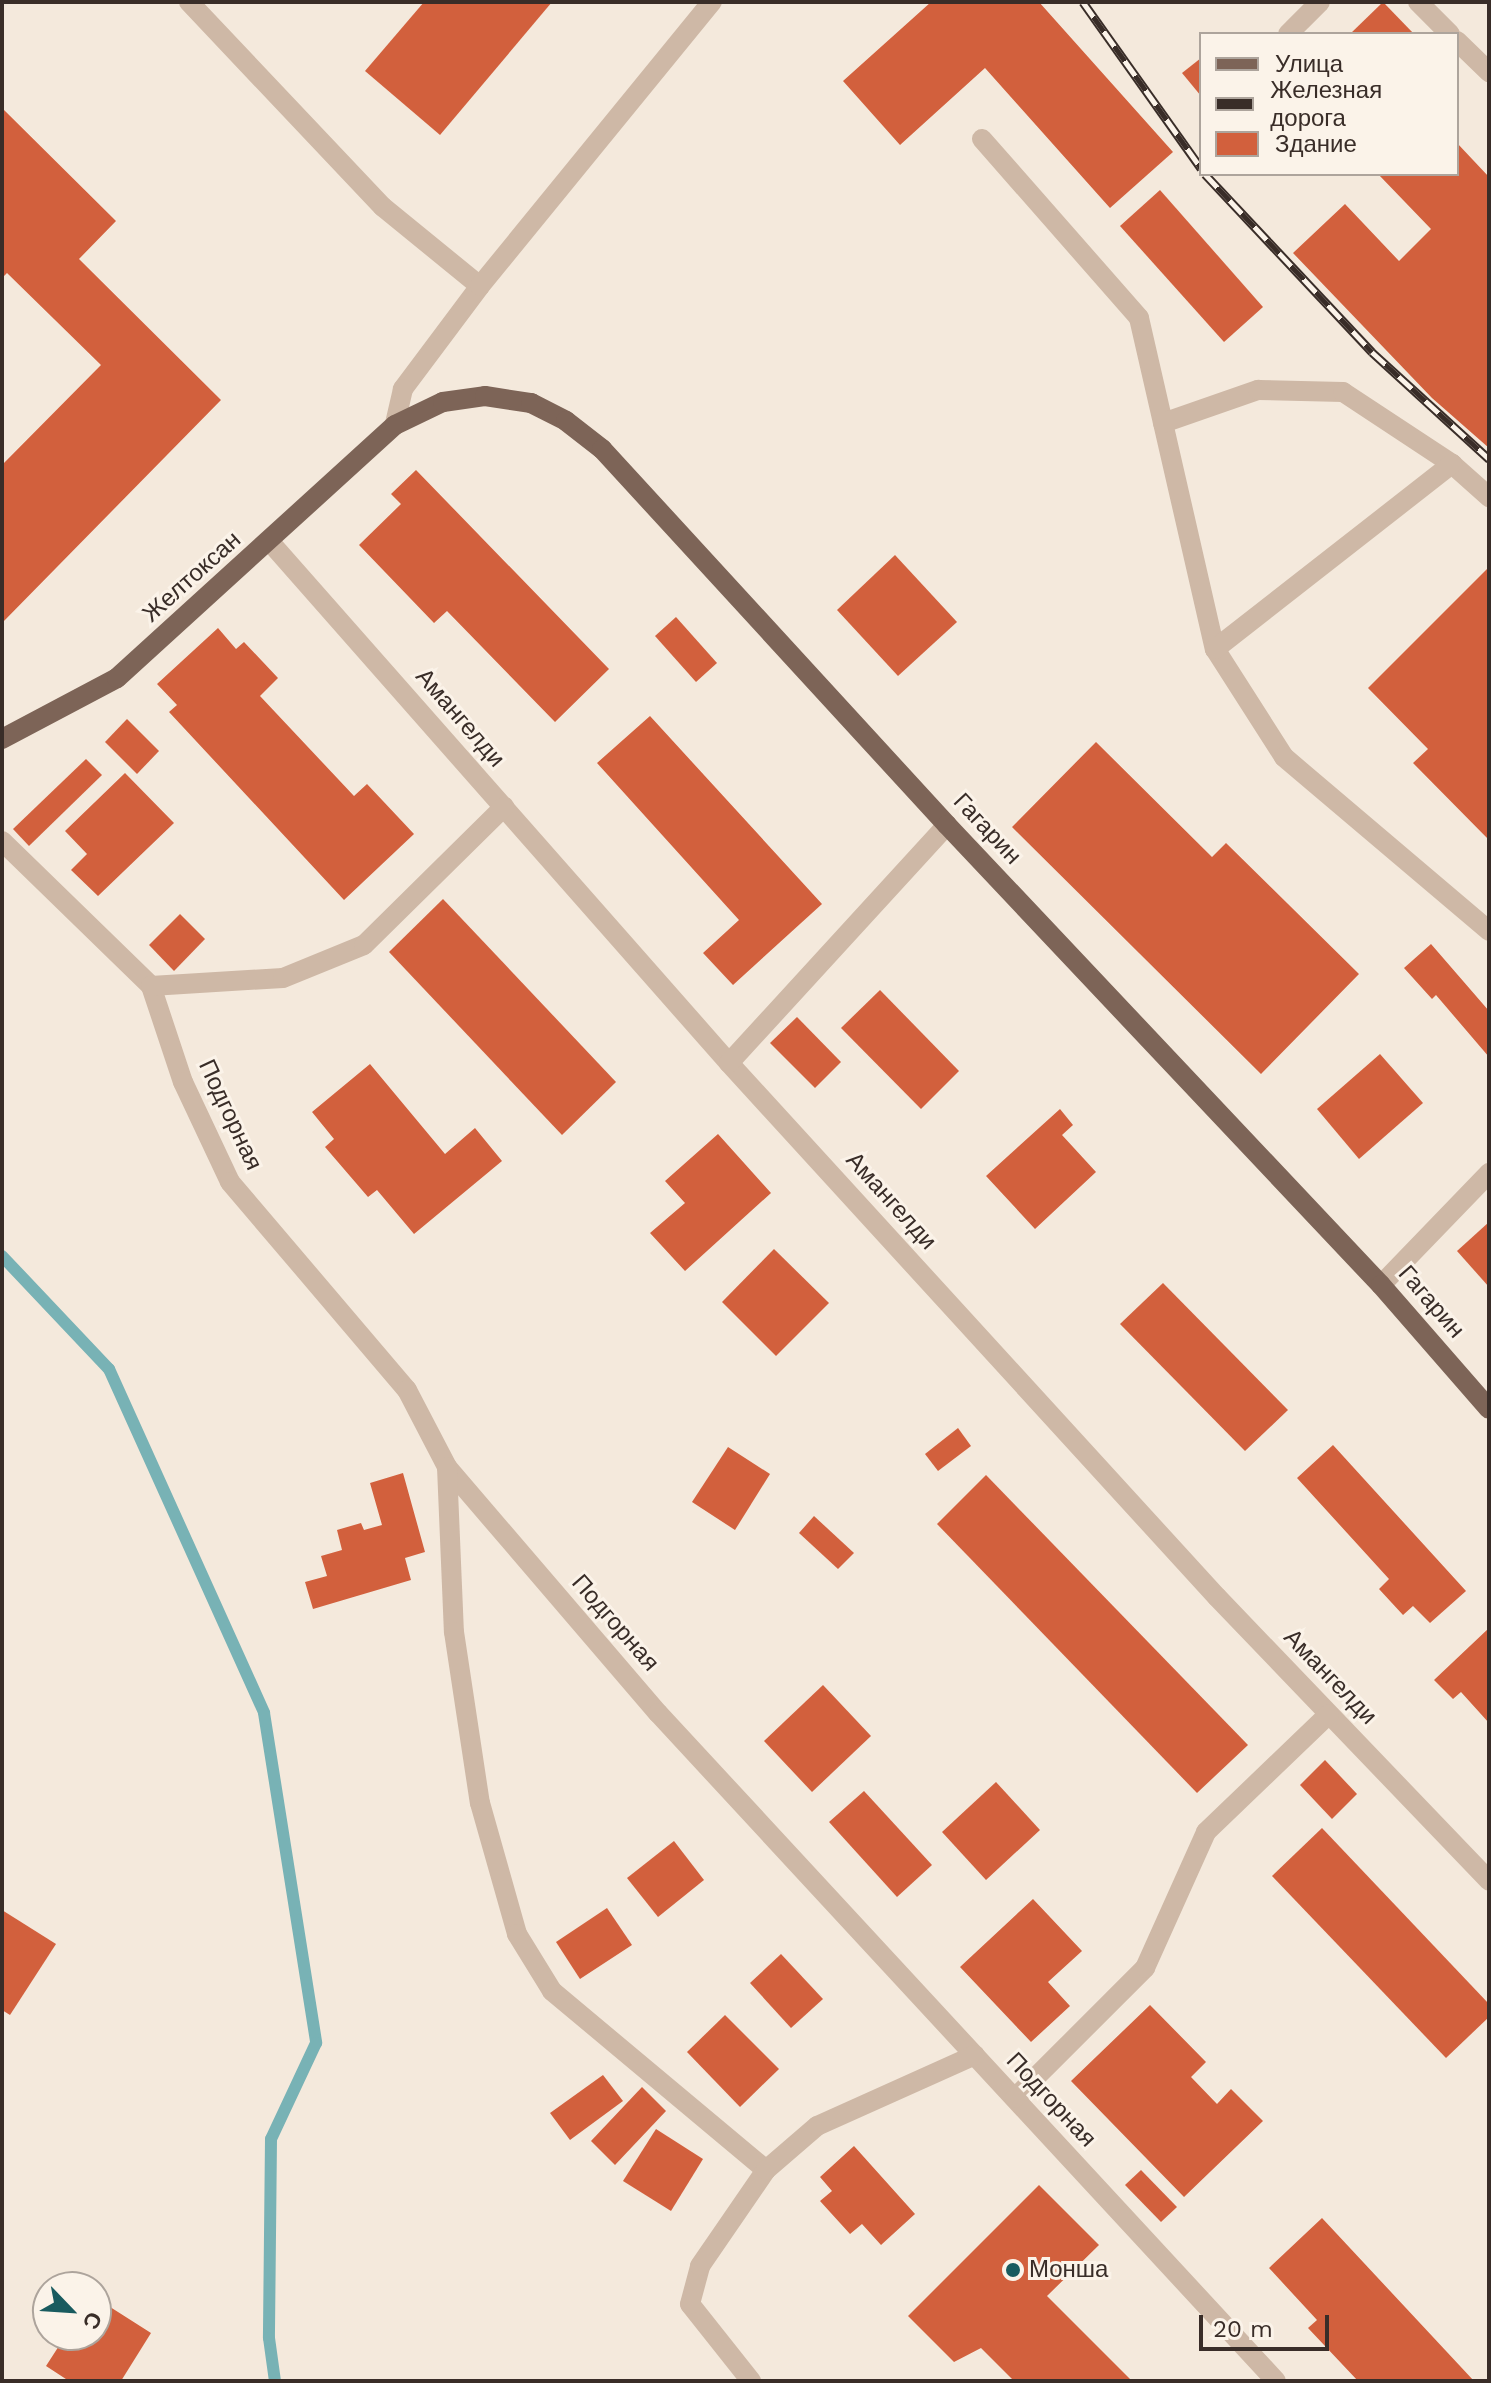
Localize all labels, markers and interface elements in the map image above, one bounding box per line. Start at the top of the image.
legend [1199,32,1459,176]
text: Улица [1275,50,1343,78]
text: Железная дорога [1270,76,1382,132]
text: Здание [1275,130,1357,158]
street label: Желтоксан [137,526,247,628]
street label: Амангелди [409,663,511,773]
street label: Гагарин [947,788,1027,870]
street label: Подгорная [192,1055,268,1175]
street label: Амангелди [840,1146,942,1256]
street label: Гагарин [1392,1260,1470,1344]
street label: Подгорная [565,1569,665,1677]
street label: Амангелди [1278,1623,1382,1731]
street label: Подгорная [1000,2047,1102,2153]
place label: Монша [1029,2256,1108,2284]
marker: Монша [1004,2261,1022,2279]
north arrow [32,2271,112,2351]
scale bar [1203,2299,1333,2349]
text: С [78,2308,107,2333]
text: 20 m [1213,2315,1273,2343]

